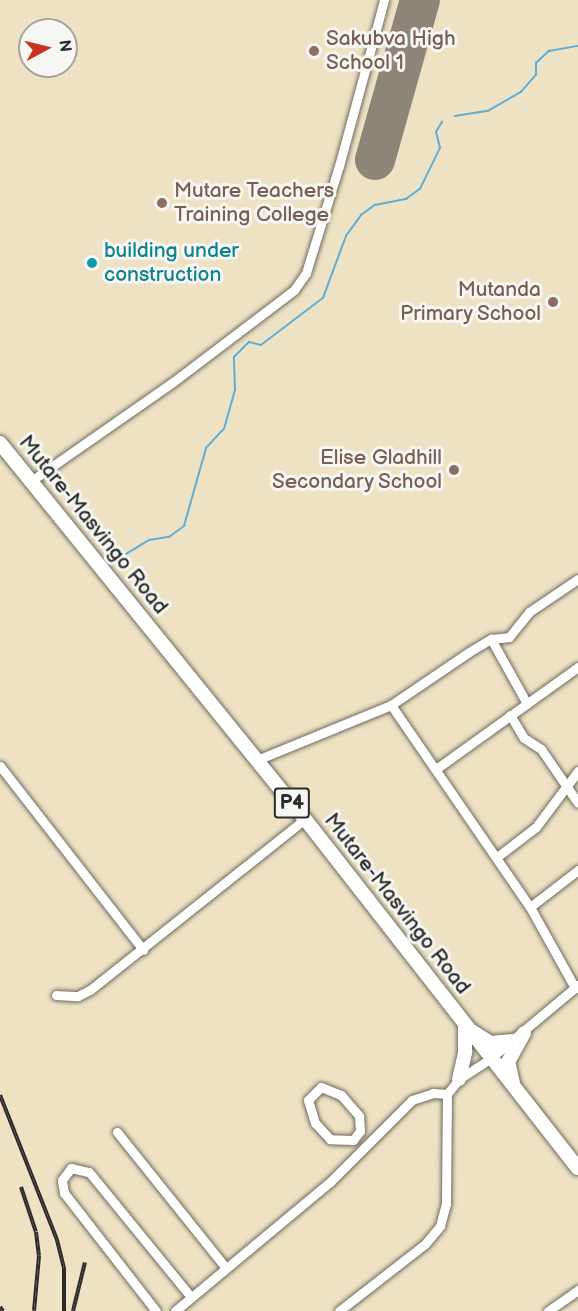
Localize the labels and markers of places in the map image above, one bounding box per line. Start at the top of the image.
place label: Sakubva High School 1 [326,26,456,76]
marker: Sakubva High School 1 [307,44,321,58]
place label: Mutare Teachers Training College [174,178,335,228]
marker: Mutare Teachers Training College [155,196,169,210]
place label: building under construction [104,238,239,288]
marker: building under construction [85,256,99,270]
place label: Mutanda Primary School [398,277,541,327]
marker: Mutanda Primary School [546,295,560,309]
place label: Elise Gladhill Secondary School [270,445,442,495]
marker: Elise Gladhill Secondary School [447,463,461,477]

